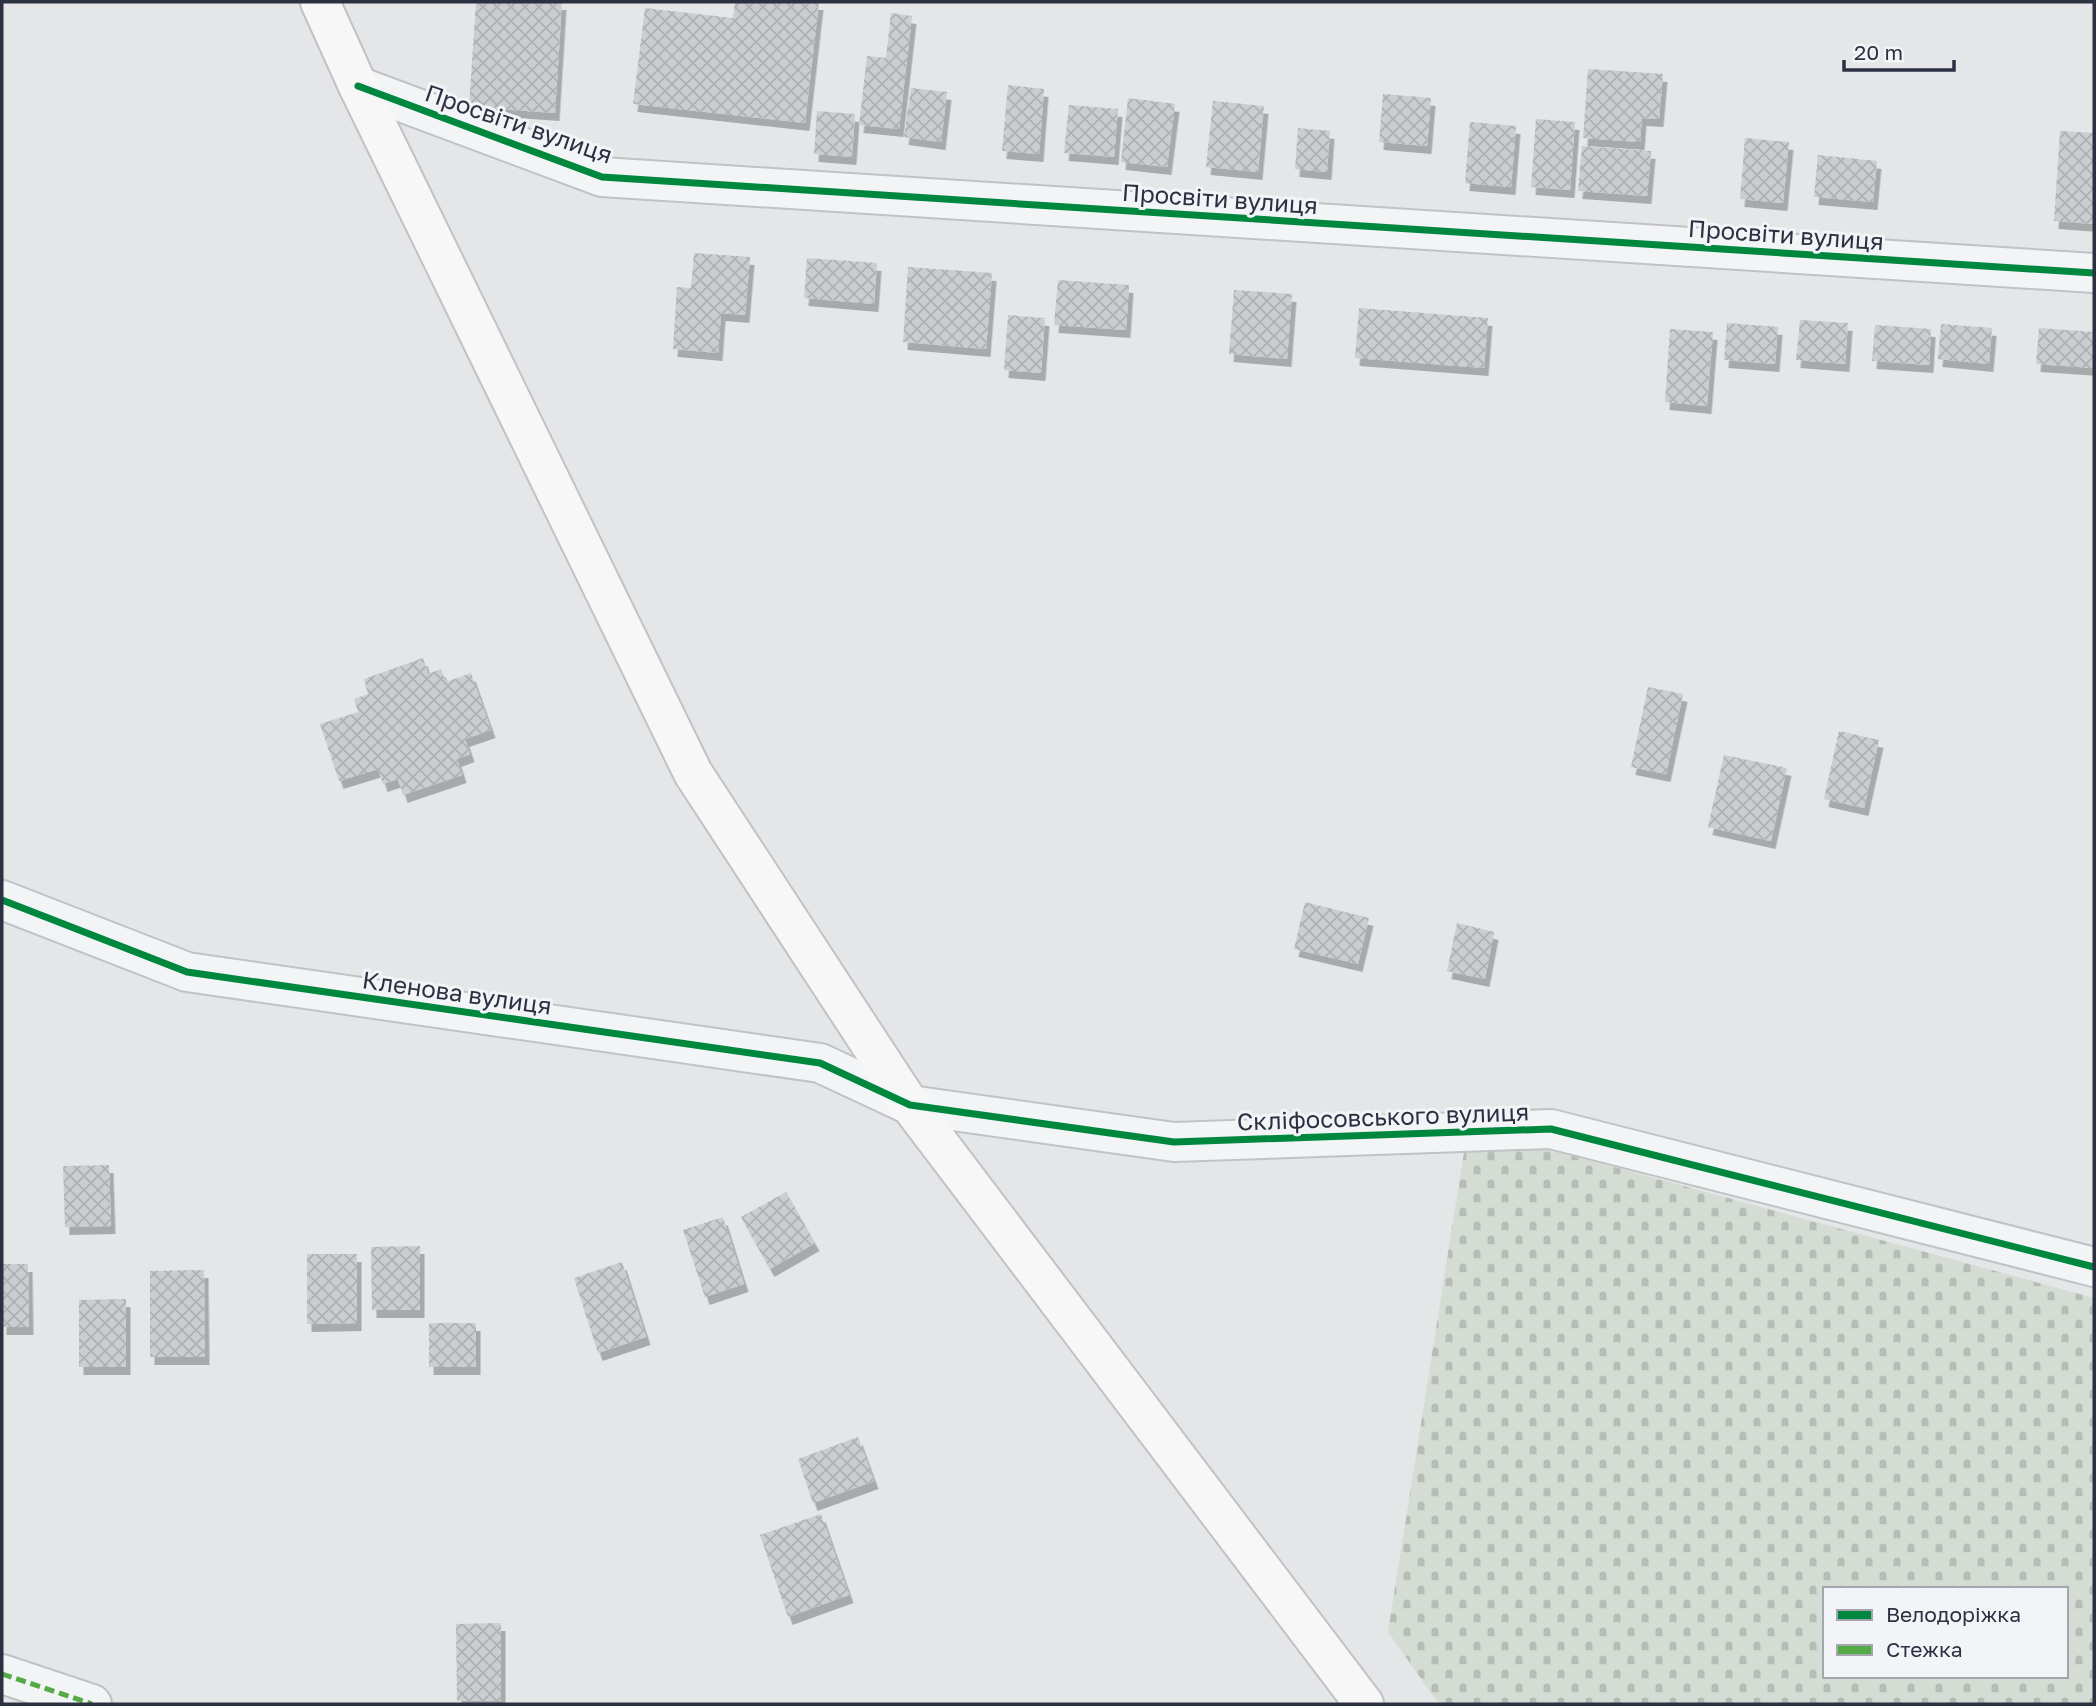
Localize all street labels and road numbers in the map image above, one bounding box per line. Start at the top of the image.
street label: Просвіти вулиця [422,77,616,169]
street label: Просвіти вулиця [1121,177,1319,219]
street label: Просвіти вулиця [1687,213,1885,255]
street label: Кленова вулиця [360,964,554,1020]
street label: Скліфосовського вулиця [1236,1096,1530,1136]

